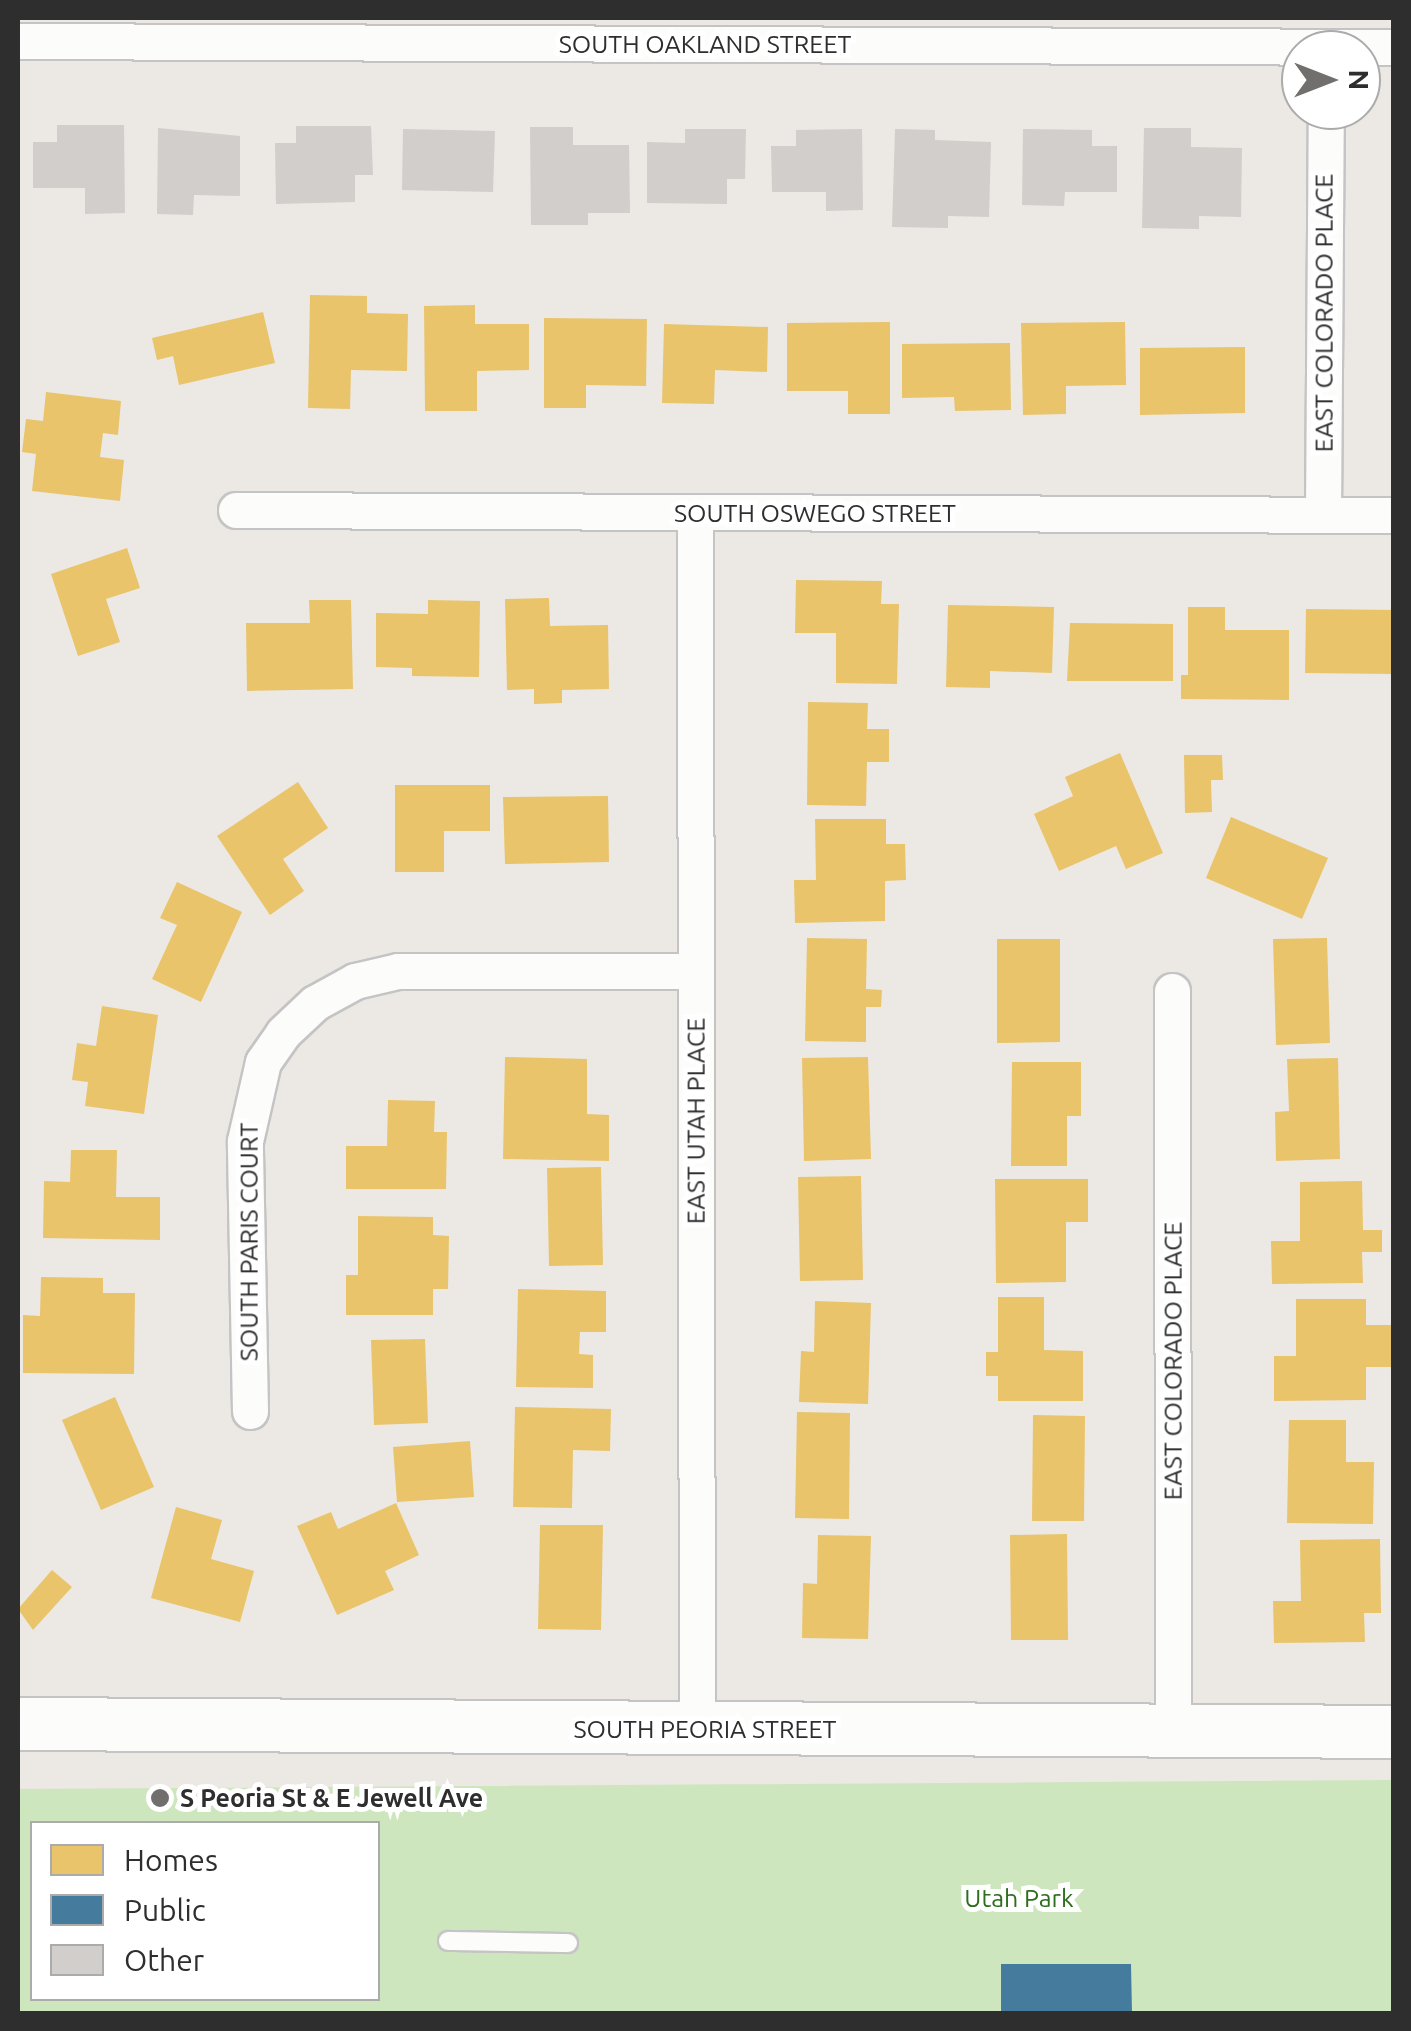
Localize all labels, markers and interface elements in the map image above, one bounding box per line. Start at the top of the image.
street label: SOUTH OAKLAND STREET [559,29,851,59]
north arrow [1281,30,1381,130]
text: N [1344,70,1375,90]
street label: EAST COLORADO PLACE [1309,174,1339,452]
street label: SOUTH OSWEGO STREET [674,498,956,528]
street label: EAST UTAH PLACE [681,1018,711,1224]
street label: SOUTH PARIS COURT [234,1123,264,1361]
street label: EAST COLORADO PLACE [1158,1222,1188,1500]
street label: SOUTH PEORIA STREET [573,1714,837,1744]
place label: S Peoria St & E Jewell Ave [180,1783,483,1813]
marker: S Peoria St & E Jewell Ave [149,1787,171,1809]
legend [30,1821,380,2001]
text: Homes [124,1843,218,1877]
park label: Utah Park [964,1883,1074,1913]
text: Public [124,1893,206,1927]
text: Other [124,1943,204,1977]

